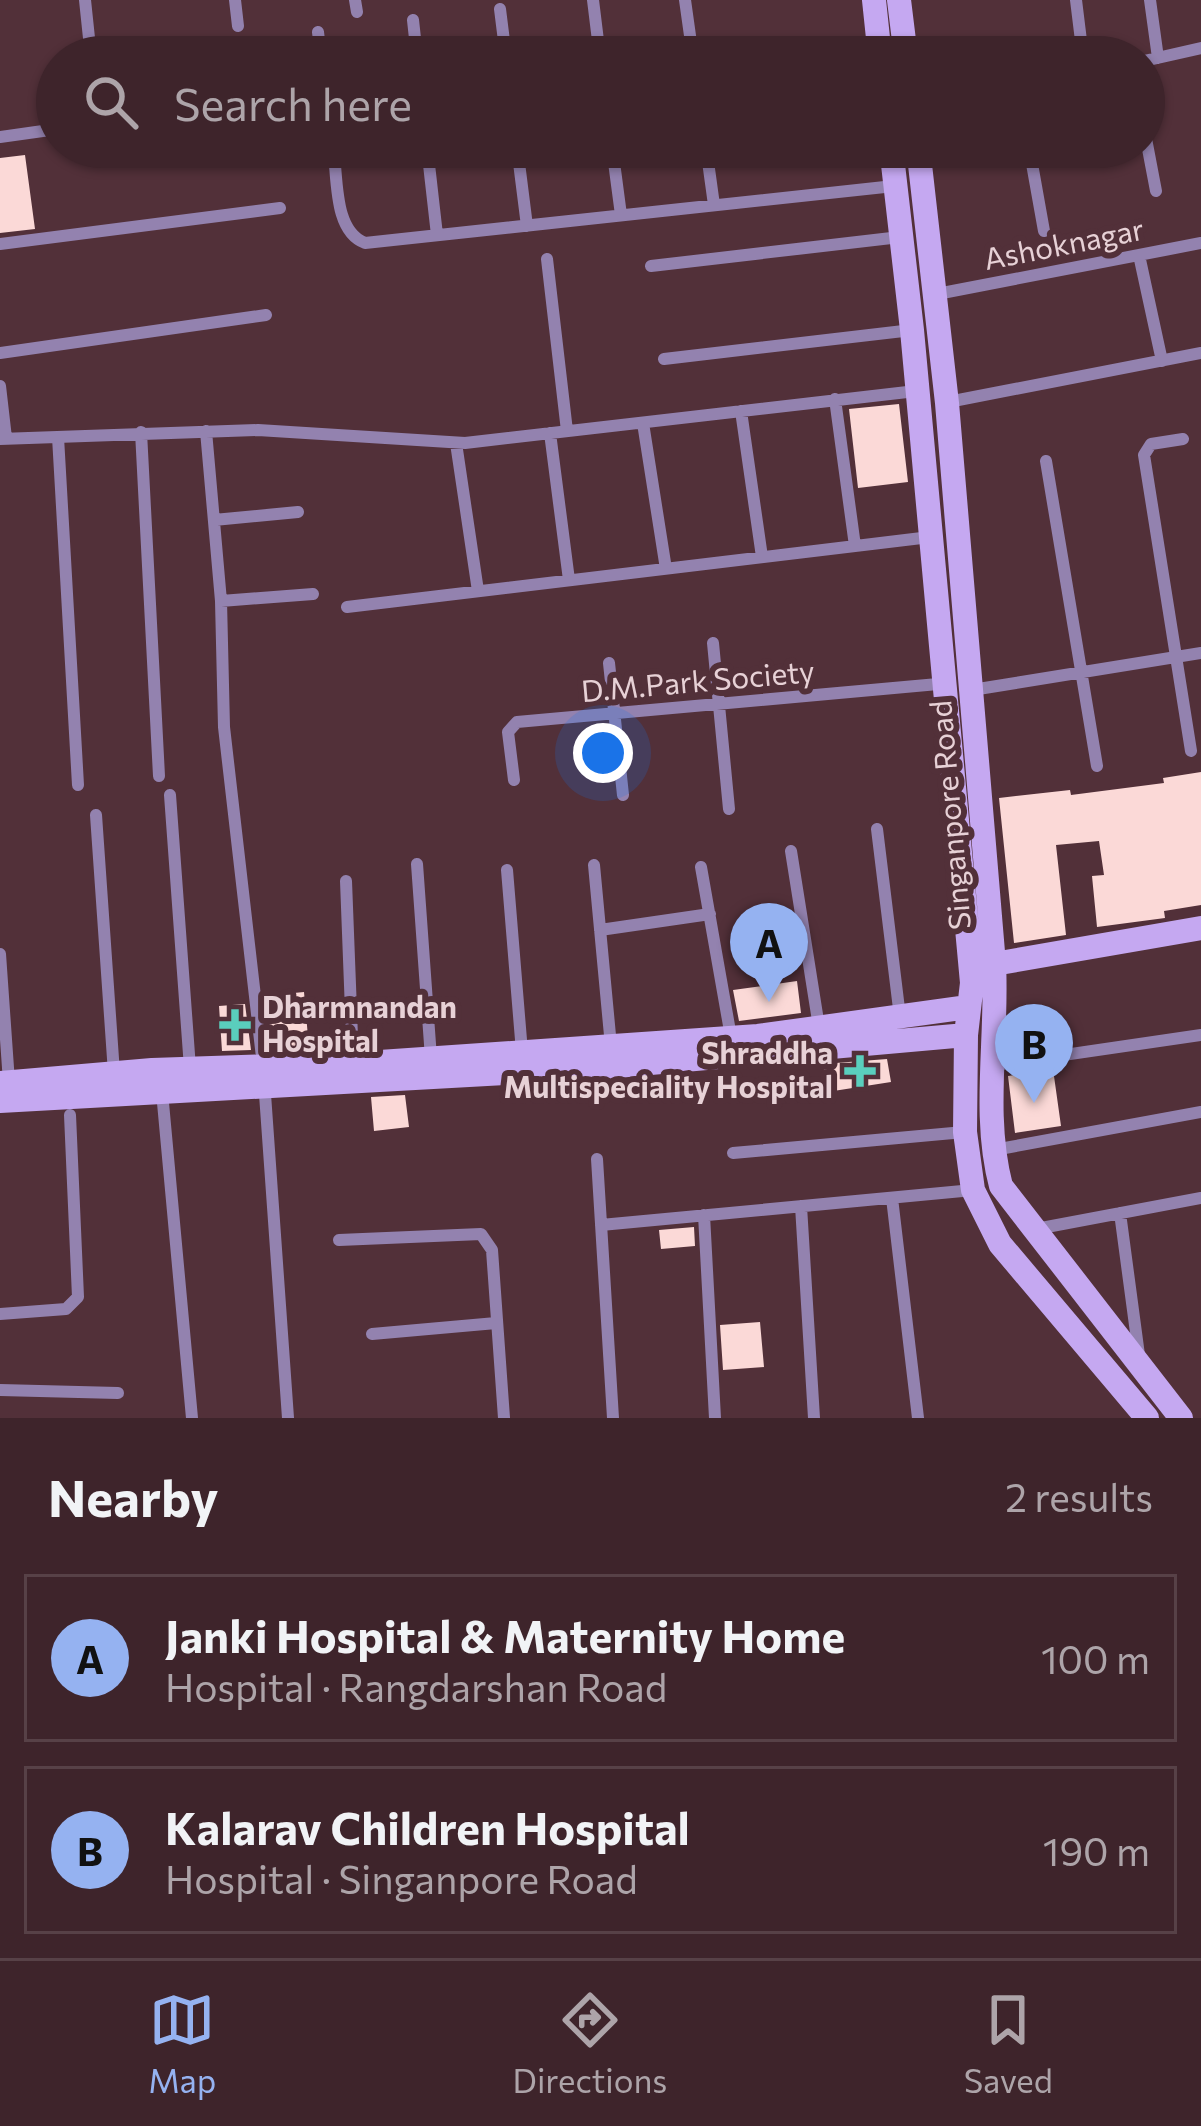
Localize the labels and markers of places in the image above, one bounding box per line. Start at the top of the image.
pin: A [730,903,808,1002]
place label: Dharmnandan Hospital [262,987,457,1058]
pin: B [995,1004,1073,1103]
marker: Dharmnandan Hospital [219,1009,251,1041]
place label: Shraddha Multispeciality Hospital [503,1033,833,1104]
marker: Shraddha Multispeciality Hospital [844,1055,876,1087]

